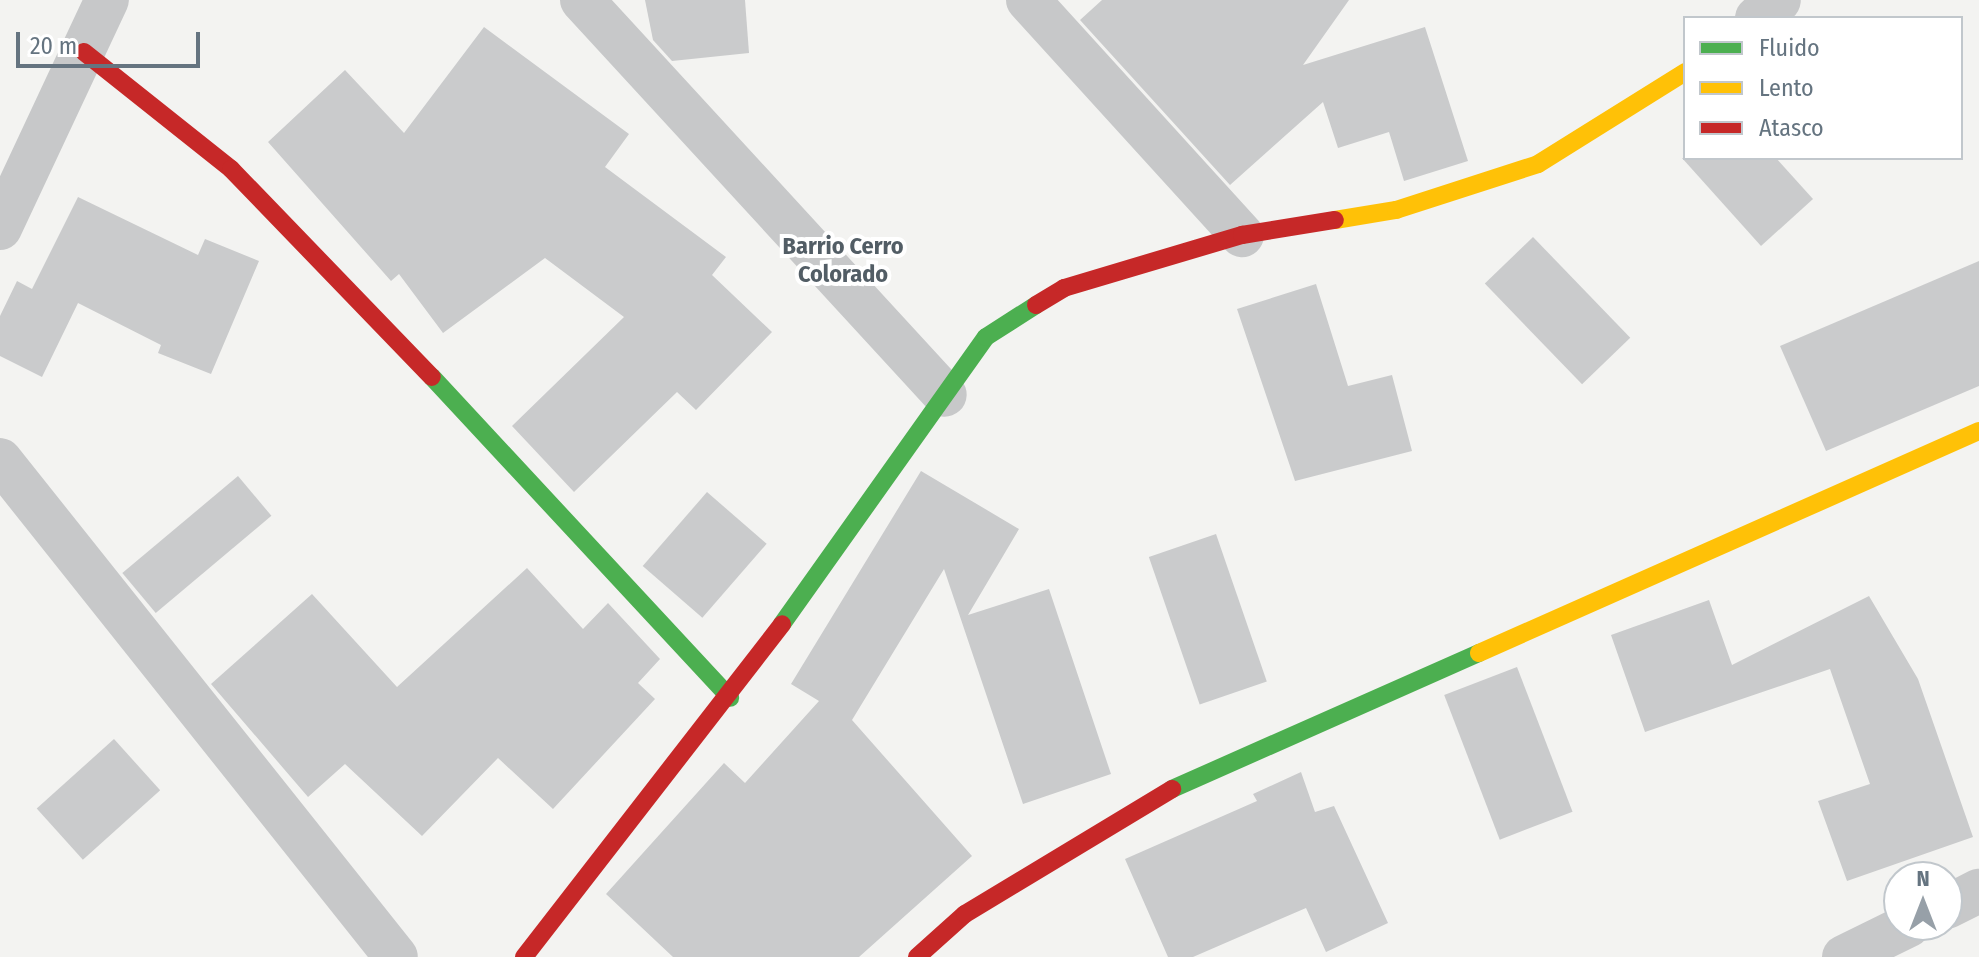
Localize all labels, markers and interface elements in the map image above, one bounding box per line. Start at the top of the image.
scale bar [20,16,204,66]
legend [1683,16,1963,160]
text: 20 m [30,32,77,60]
text: Fluido [1759,34,1820,62]
text: Lento [1759,74,1814,102]
text: Atasco [1759,114,1824,142]
district label: Barrio Cerro Colorado [783,233,903,289]
north arrow [1883,861,1963,941]
text: N [1916,865,1930,892]

